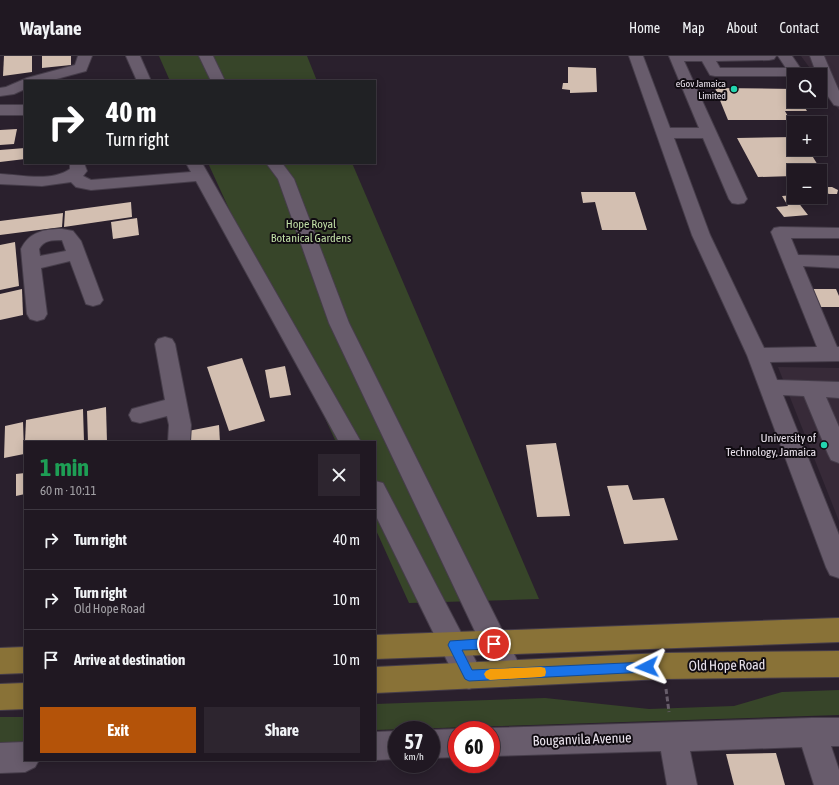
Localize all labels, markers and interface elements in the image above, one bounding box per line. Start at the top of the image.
text: Waylane [20,17,82,39]
text: Home [629,20,660,36]
text: Map [682,20,705,36]
text: About [727,20,758,36]
text: Contact [780,20,819,36]
map controls [787,68,827,204]
button: search [787,68,827,108]
place label: eGov Jamaica Limited [676,78,726,101]
marker: eGov Jamaica Limited [729,84,739,94]
icon: right [40,96,92,148]
text: 40 m [106,96,156,128]
button: + [787,116,827,156]
text: Turn right [106,129,169,150]
button: − [787,164,827,204]
park label: Hope Royal Botanical Gardens [271,217,351,245]
place label: University of Technology, Jamaica [726,431,817,459]
marker: University of Technology, Jamaica [819,440,829,450]
text: 1 min [40,454,89,481]
button: close [318,454,360,496]
text: 60 m · 10:11 [40,483,97,498]
icon: right [40,529,62,551]
text: Turn right [74,531,127,548]
text: 40 m [333,531,360,548]
text: Turn right [74,584,127,601]
icon: right [40,589,62,611]
text: 10 m [333,591,360,608]
text: Old Hope Road [74,601,145,616]
pin [477,627,511,661]
icon: arrive [483,633,505,655]
position arrow [626,646,668,688]
icon: arrive [40,649,62,671]
text: Arrive at destination [74,651,185,668]
text: 10 m [333,651,360,668]
street label: Old Hope Road [689,656,765,674]
button: Exit [40,707,196,753]
button: Share [204,707,360,753]
speed limit sign: 60 [448,721,500,773]
street label: Bouganvila Avenue [532,729,632,749]
text: 57 [405,730,423,753]
text: km/h [404,751,424,762]

